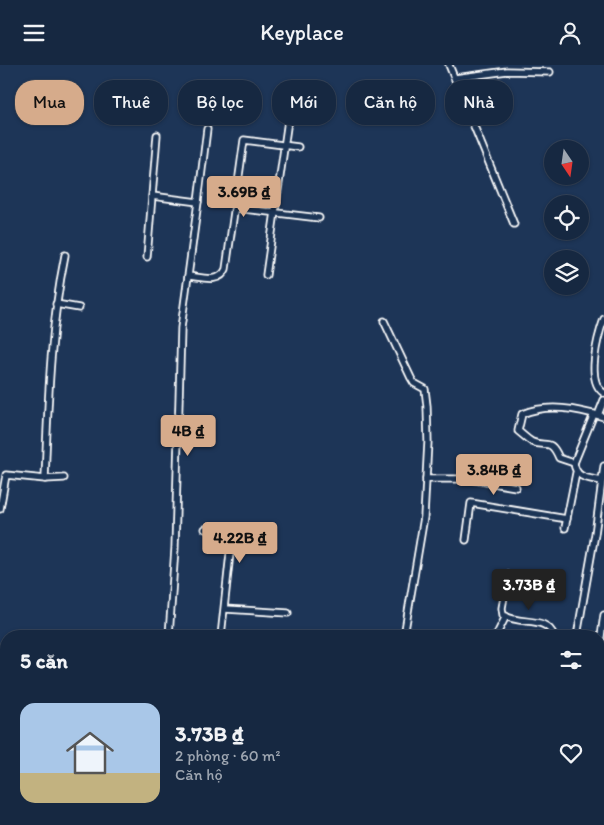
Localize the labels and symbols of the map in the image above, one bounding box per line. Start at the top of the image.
north arrow [544,140,589,185]
pin: 3.69B ₫ [198,175,290,218]
pin: 4B ₫ [158,415,218,457]
pin: 3.84B ₫ [448,453,540,496]
pin: 4.22B ₫ [194,521,286,564]
pin: 3.73B ₫ [483,569,575,611]

